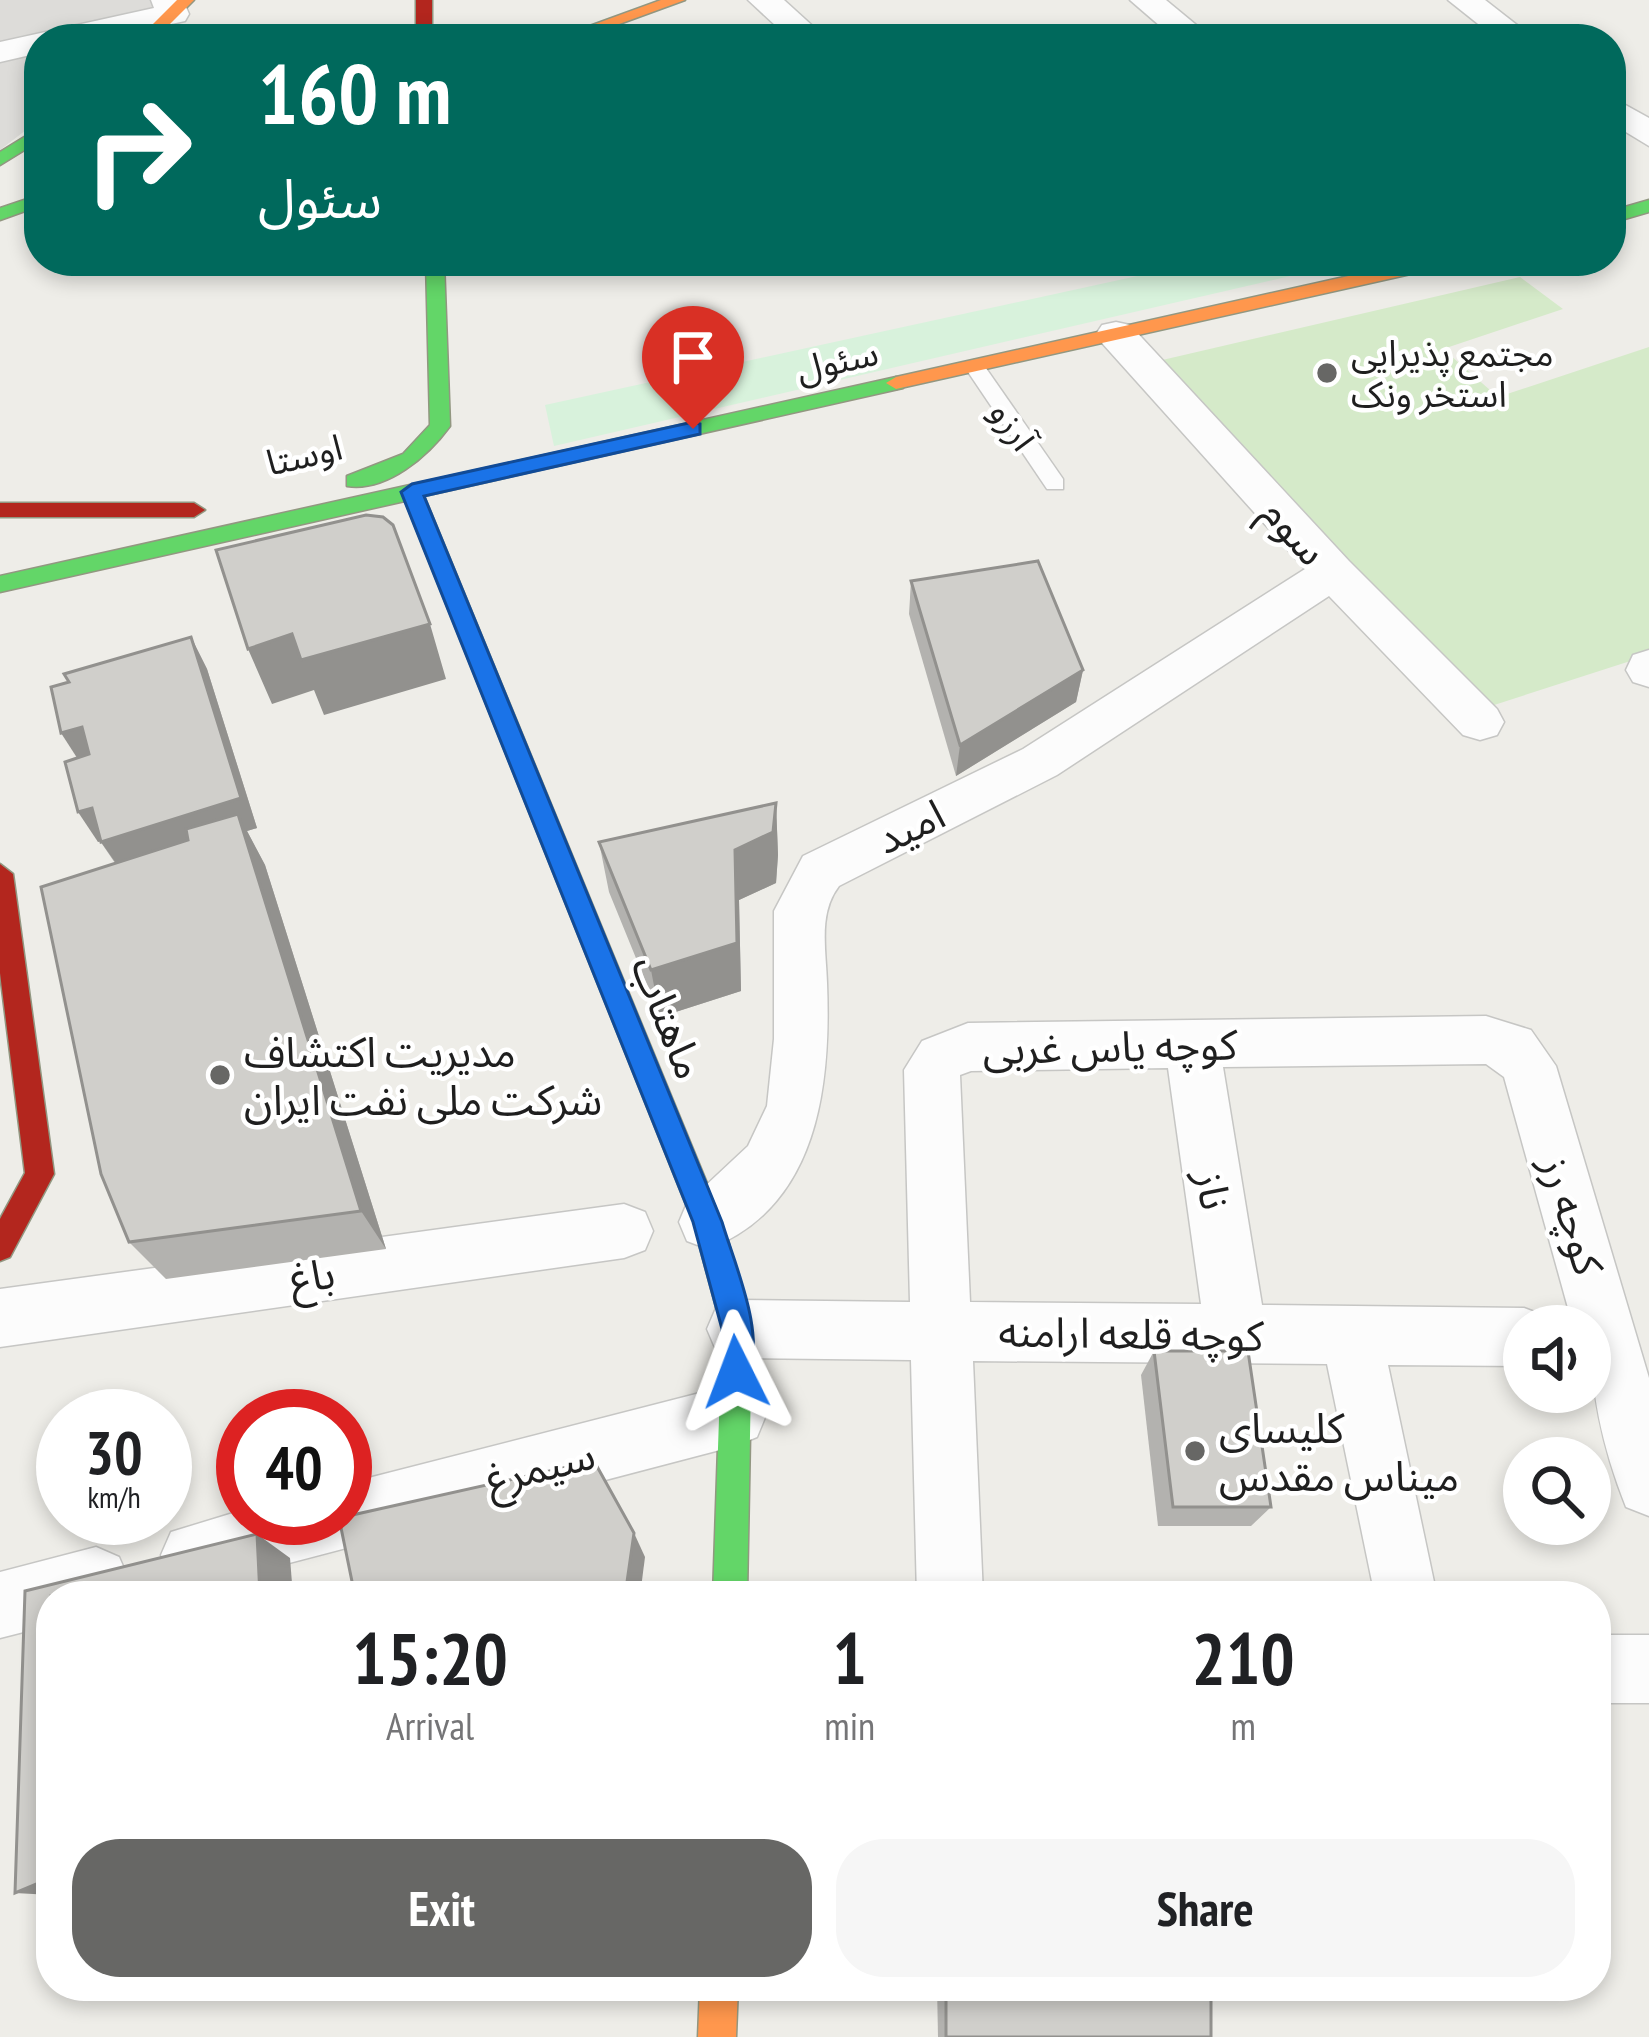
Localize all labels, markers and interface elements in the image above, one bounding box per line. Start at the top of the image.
text: 160 m [258,38,451,147]
icon: right [60,72,216,228]
text: سئول [258,163,382,233]
pin [642,306,744,429]
icon: arrive [660,324,726,390]
street label: سئول [791,328,883,392]
place label: مجتمع پذیرایی استخر ونک [1351,329,1554,417]
marker: مجتمع پذیرایی استخر ونک [1314,360,1340,386]
street label: آرزو [980,391,1049,461]
street label: اوستا [261,422,347,486]
street label: سوم [1246,485,1340,580]
street label: امید [866,786,954,866]
street label: ماهتاب [620,947,718,1087]
street label: کوچه یاس غربی [982,1016,1238,1076]
place label: مدیریت اکتشاف شرکت ملی نفت ایران [244,1024,602,1127]
marker: مدیریت اکتشاف شرکت ملی نفت ایران [207,1062,233,1088]
street label: کوچه رز [1528,1147,1617,1282]
street label: ناز [1183,1164,1244,1214]
street label: باغ [286,1245,339,1310]
street label: کوچه قلعه ارامنه [998,1303,1265,1363]
map controls [1503,1305,1611,1545]
button: sound [1503,1305,1611,1413]
position arrow [673,1309,799,1435]
speed limit sign: 40 [216,1389,372,1545]
place label: کلیسای میناس مقدس [1219,1400,1459,1503]
text: 30 [85,1413,143,1491]
street label: سیمرغ [480,1426,602,1511]
button: search [1503,1437,1611,1545]
marker: کلیسای میناس مقدس [1182,1438,1208,1464]
text: km/h [87,1477,141,1516]
text: 15:20 [352,1611,508,1704]
text: 1 [833,1611,867,1704]
text: 210 [1191,1611,1295,1704]
text: Arrival [386,1700,474,1751]
text: min [824,1700,875,1751]
text: m [1230,1700,1256,1751]
button: Exit [72,1839,812,1977]
button: Share [836,1839,1575,1977]

